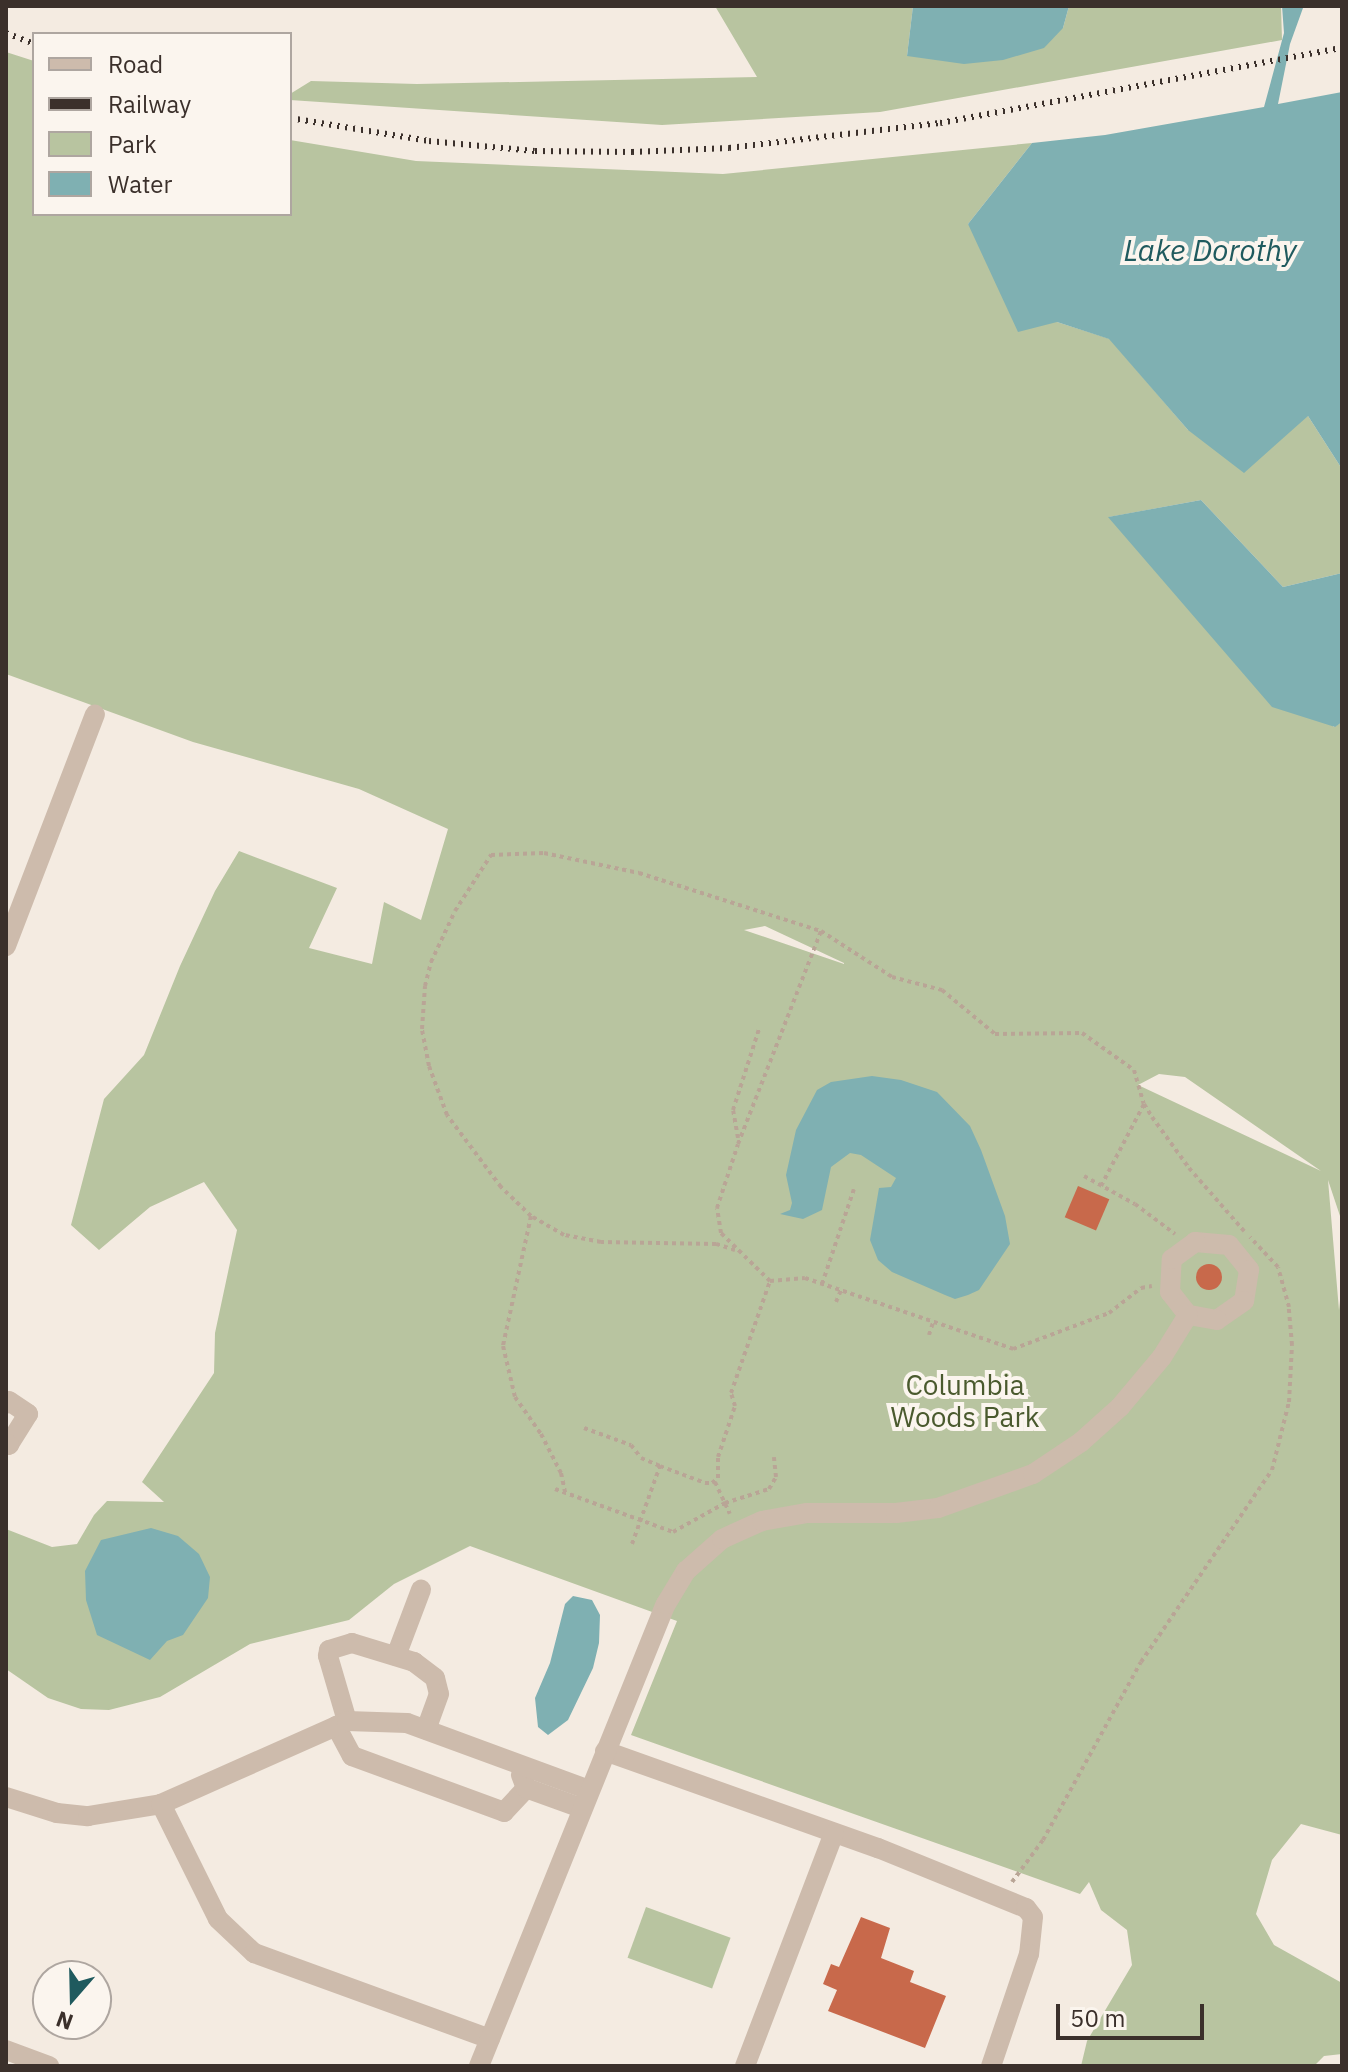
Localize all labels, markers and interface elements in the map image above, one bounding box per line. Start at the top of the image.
legend [32,32,292,216]
text: Road [108,48,163,80]
text: Railway [108,88,191,120]
text: Park [108,128,157,160]
text: Water [108,168,172,200]
water label: Lake Dorothy [1124,232,1296,268]
park label: Columbia Woods Park [890,1368,1040,1434]
north arrow [32,1960,112,2040]
scale bar [1060,1988,1208,2038]
text: 50 m [1070,2002,1125,2034]
text: N [52,2005,77,2037]

